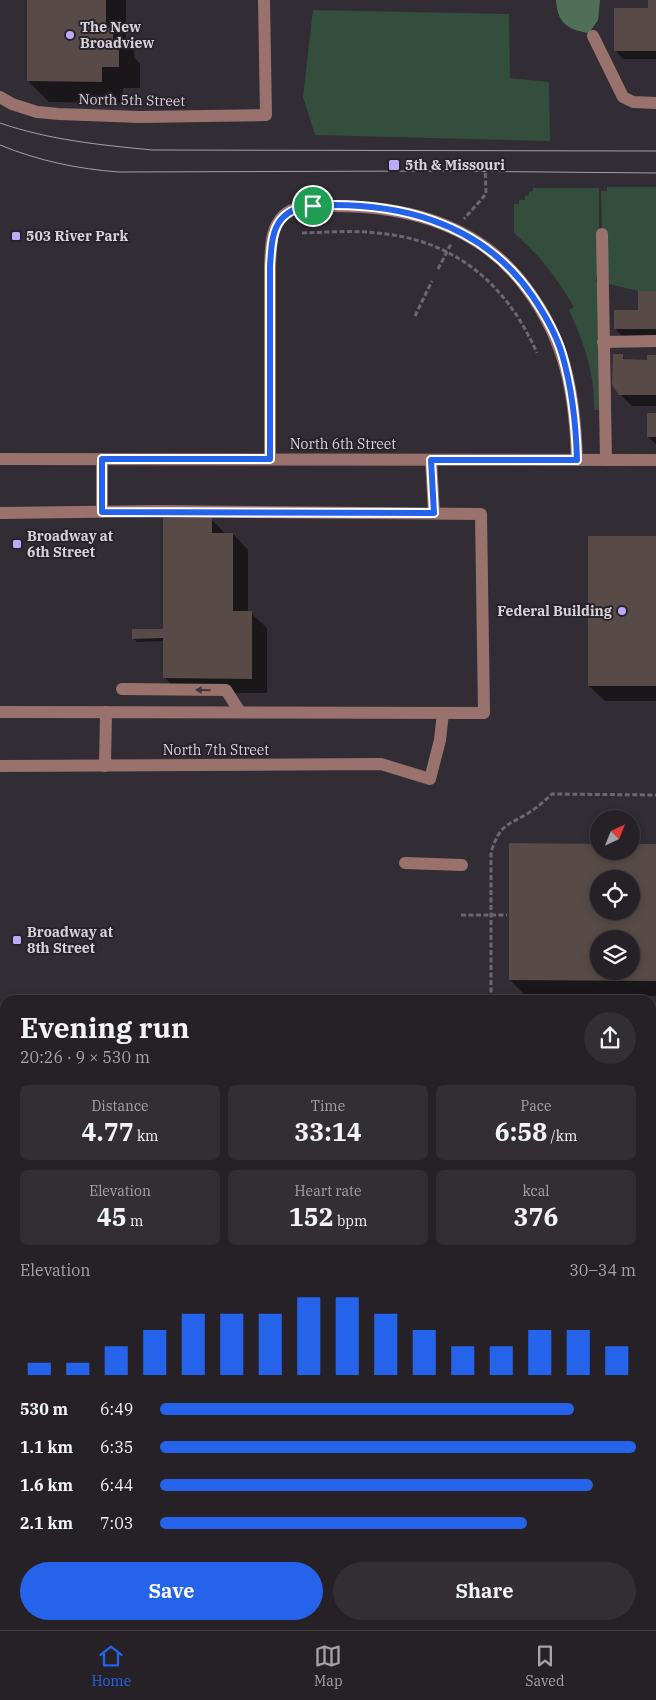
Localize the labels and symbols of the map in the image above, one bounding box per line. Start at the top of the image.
place label: The New Broadview [80,18,154,52]
marker: The New Broadview [64,29,76,41]
street label: North 5th Street [79,90,186,110]
place label: 5th & Missouri [405,156,505,174]
marker: 5th & Missouri [387,158,401,172]
pin [292,185,334,227]
place label: 503 River Park [26,227,128,245]
marker: 503 River Park [10,230,22,242]
street label: North 6th Street [290,435,396,453]
place label: Broadway at 6th Street [27,527,113,561]
marker: Broadway at 6th Street [11,538,23,550]
place label: Federal Building [497,602,613,620]
marker: Federal Building [616,605,628,617]
one-way arrow [195,686,211,694]
street label: North 7th Street [163,741,269,759]
north arrow [590,810,640,860]
place label: Broadway at 8th Street [27,923,113,957]
marker: Broadway at 8th Street [11,934,23,946]

